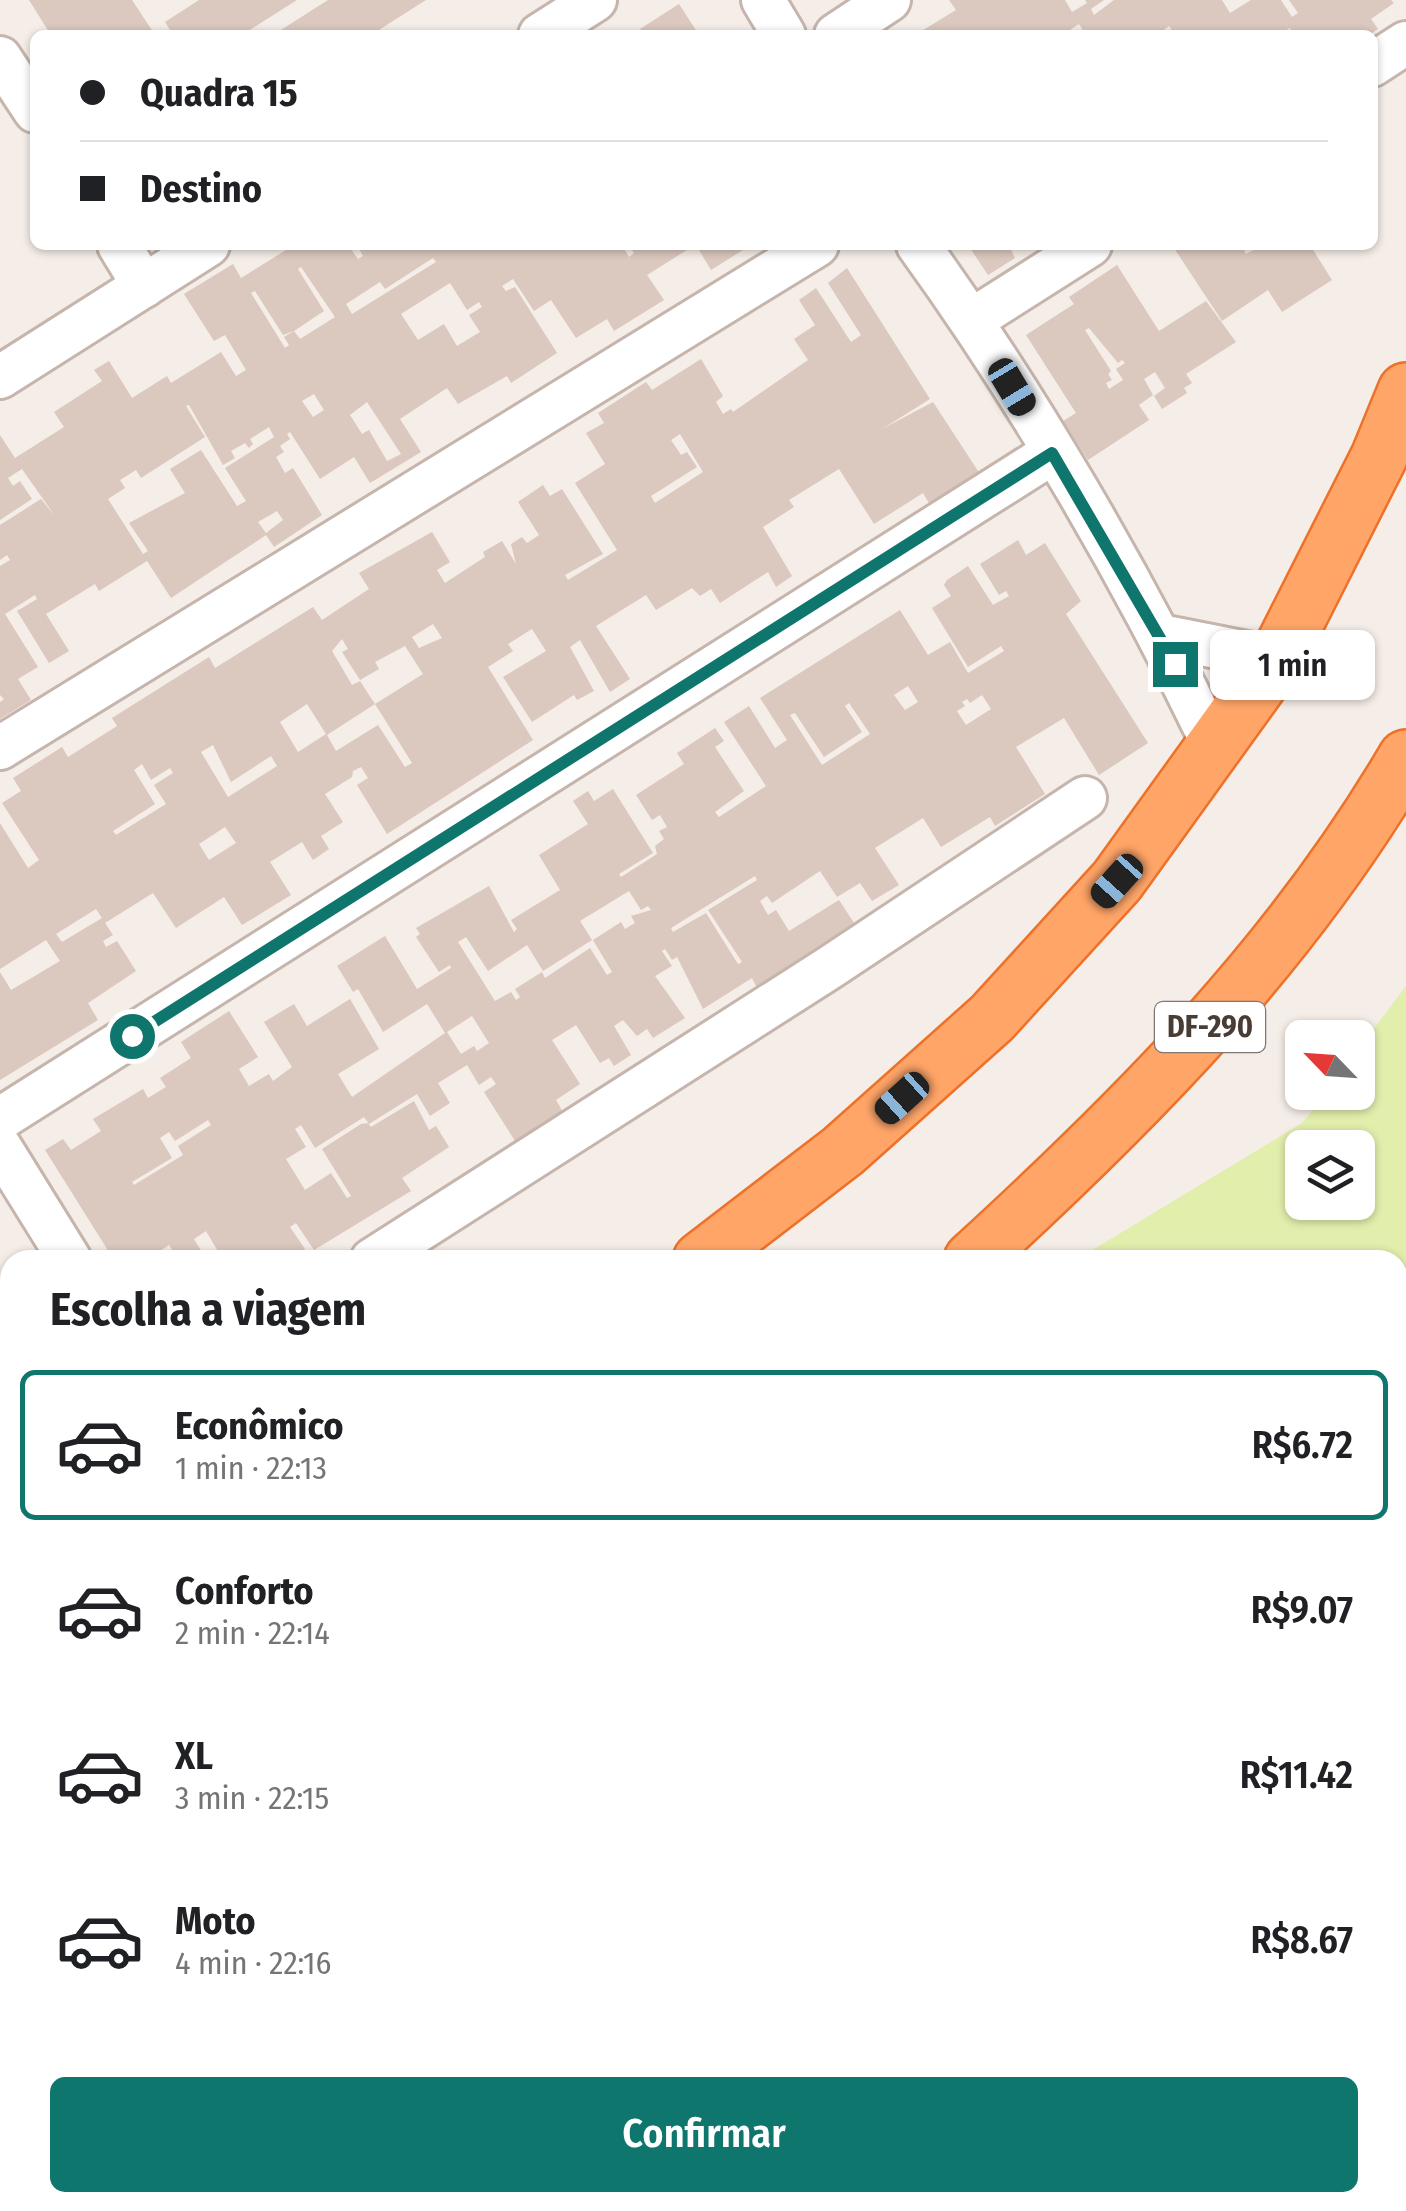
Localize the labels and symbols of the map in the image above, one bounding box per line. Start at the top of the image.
car [984,354,1040,420]
callout: 1 min [1210,629,1375,699]
route end [1153,642,1198,687]
car [1086,849,1148,913]
road number: DF-290 [1155,1002,1265,1052]
route start [110,1014,155,1059]
north arrow [1285,1020,1375,1110]
car [870,1067,934,1129]

